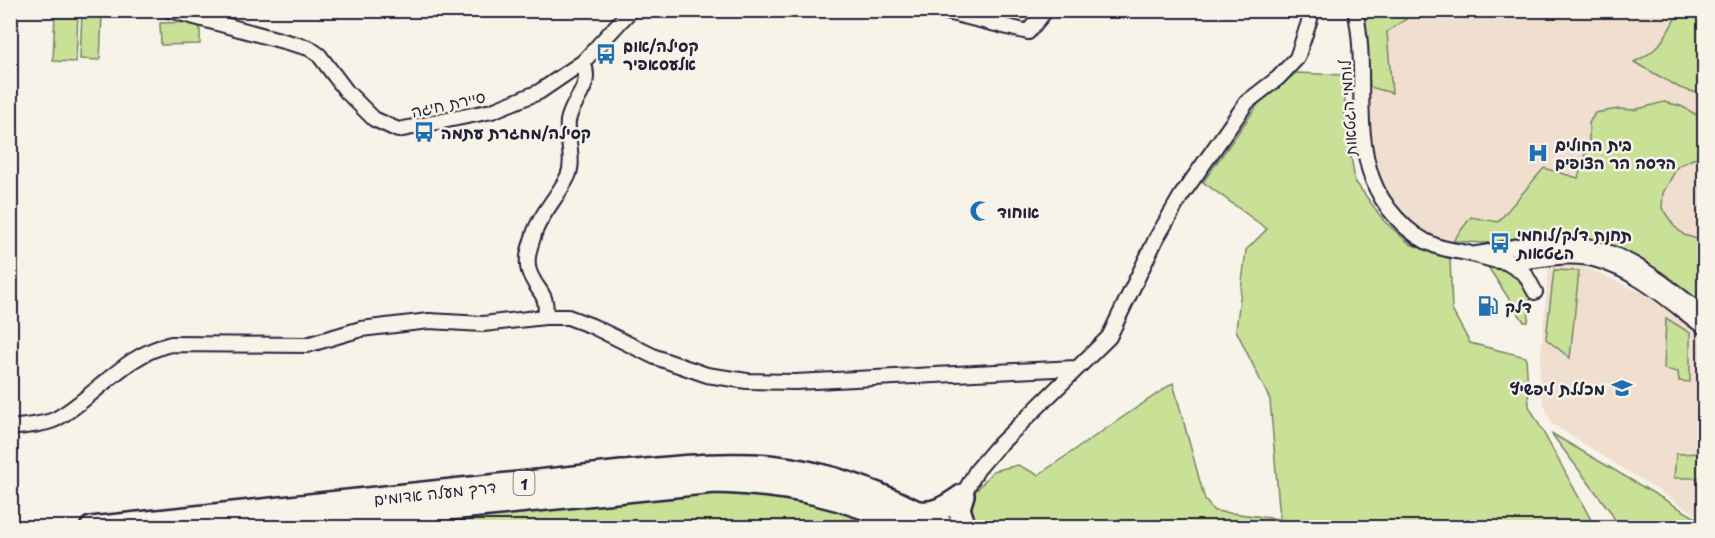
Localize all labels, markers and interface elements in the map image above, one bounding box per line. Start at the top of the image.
place label: קסילה/אום אלעסאפיר [623,33,699,75]
bus stop icon: קסילה/אום אלעסאפיר [594,42,618,66]
street label: לוחמי הגטאות [1332,59,1362,158]
street label: סיירת חיגה [409,83,488,123]
bus stop icon: קסילה/מחגרת עתמה [412,120,436,144]
place label: קסילה/מחגרת עתמה [441,120,591,144]
place label: בית החולים הדסה הר הצופים [1555,132,1676,174]
hospital icon: בית החולים הדסה הר הצופים [1526,141,1550,165]
mosque icon: אוחוד [968,199,992,223]
place label: אוחוד [997,199,1039,223]
place label: תחנת דלק/לוחמי הגטאות [1515,222,1632,264]
bus stop icon: תחנת דלק/לוחמי הגטאות [1488,231,1512,255]
fuel station icon: דלק [1476,294,1500,318]
place label: דלק [1505,294,1532,318]
place label: מכללת ליפשיץ [1510,376,1605,400]
school or university icon: מכללת ליפשיץ [1610,376,1634,400]
road number: 1 [514,471,534,495]
street label: דרך מעלה אדומים [373,474,497,510]

